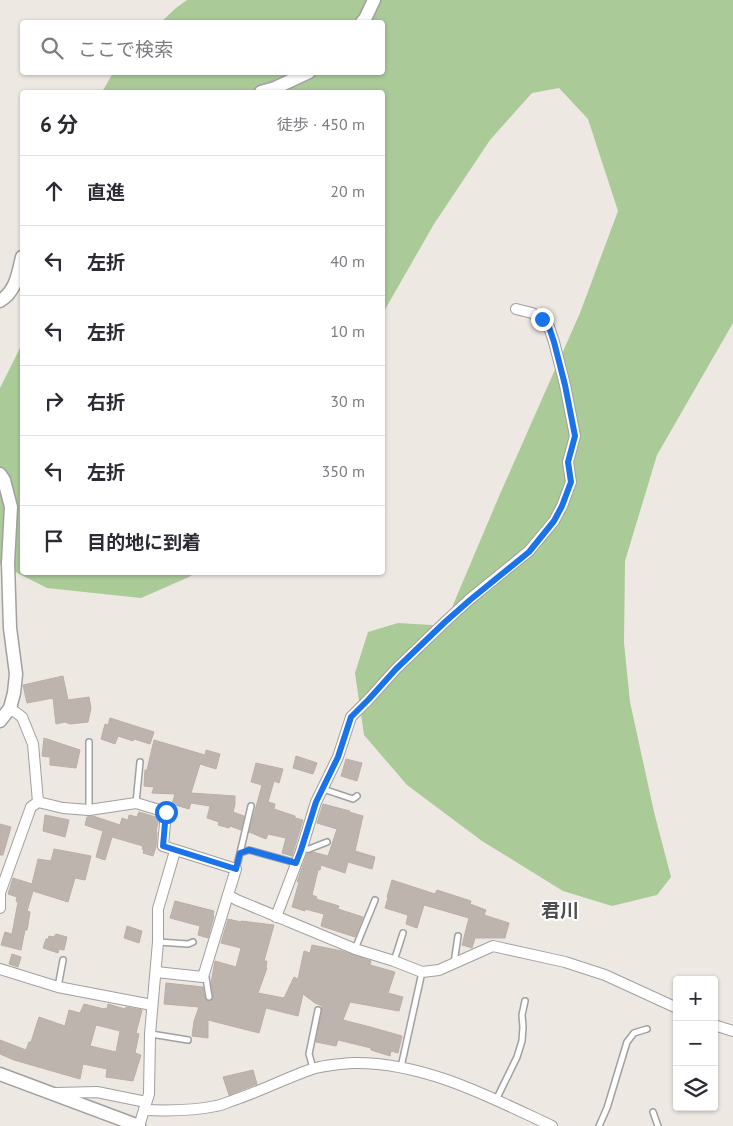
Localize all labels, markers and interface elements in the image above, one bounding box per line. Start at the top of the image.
search box [20,20,385,75]
icon: search [38,34,66,62]
text: ここで検索 [78,37,173,61]
text: 6 分 [40,111,78,138]
text: 徒歩 · 450 m [277,114,365,134]
icon: ahead [40,177,68,205]
text: 直進 [87,180,125,204]
text: 20 m [330,181,365,201]
icon: left [40,247,68,275]
text: 左折 [87,250,125,274]
text: 40 m [330,251,365,271]
route end [531,308,554,331]
icon: left [40,317,68,345]
text: 左折 [87,320,125,344]
text: 10 m [330,321,365,341]
icon: right [40,387,68,415]
text: 右折 [87,390,125,414]
text: 30 m [330,391,365,411]
icon: left [40,457,68,485]
text: 左折 [87,460,125,484]
text: 350 m [322,461,365,481]
icon: arrive [40,527,68,555]
text: 目的地に到着 [87,530,201,554]
route start [155,801,178,824]
district label: 君川 [541,898,579,922]
map controls [673,976,718,1111]
button: + [673,976,718,1021]
button: − [673,1021,718,1066]
button: layers [673,1066,718,1111]

